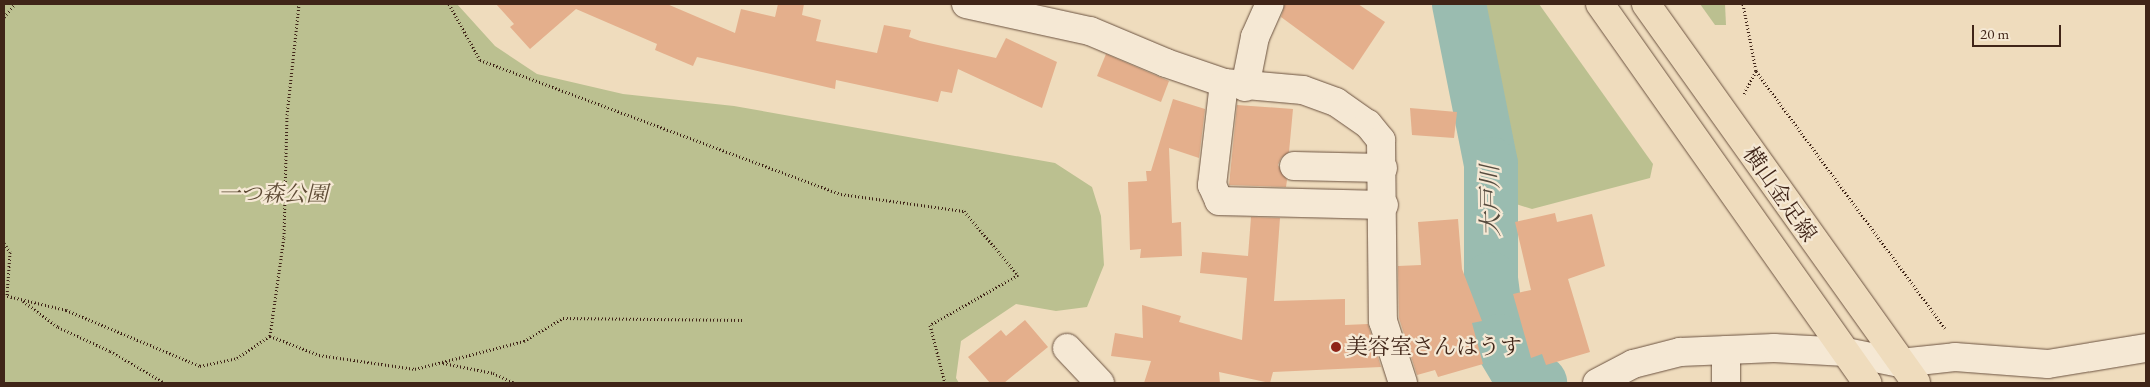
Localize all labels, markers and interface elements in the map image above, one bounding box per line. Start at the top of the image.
scale bar [1975,15,2064,47]
text: 20 m [1980,24,2009,43]
street label: 横山金足線 [1738,141,1822,247]
water label: 大戸川 [1475,165,1505,237]
park label: 一つ森公園 [218,181,328,207]
place label: 美容室さんはうす [1346,334,1522,360]
marker: 美容室さんはうす [1330,341,1342,353]

